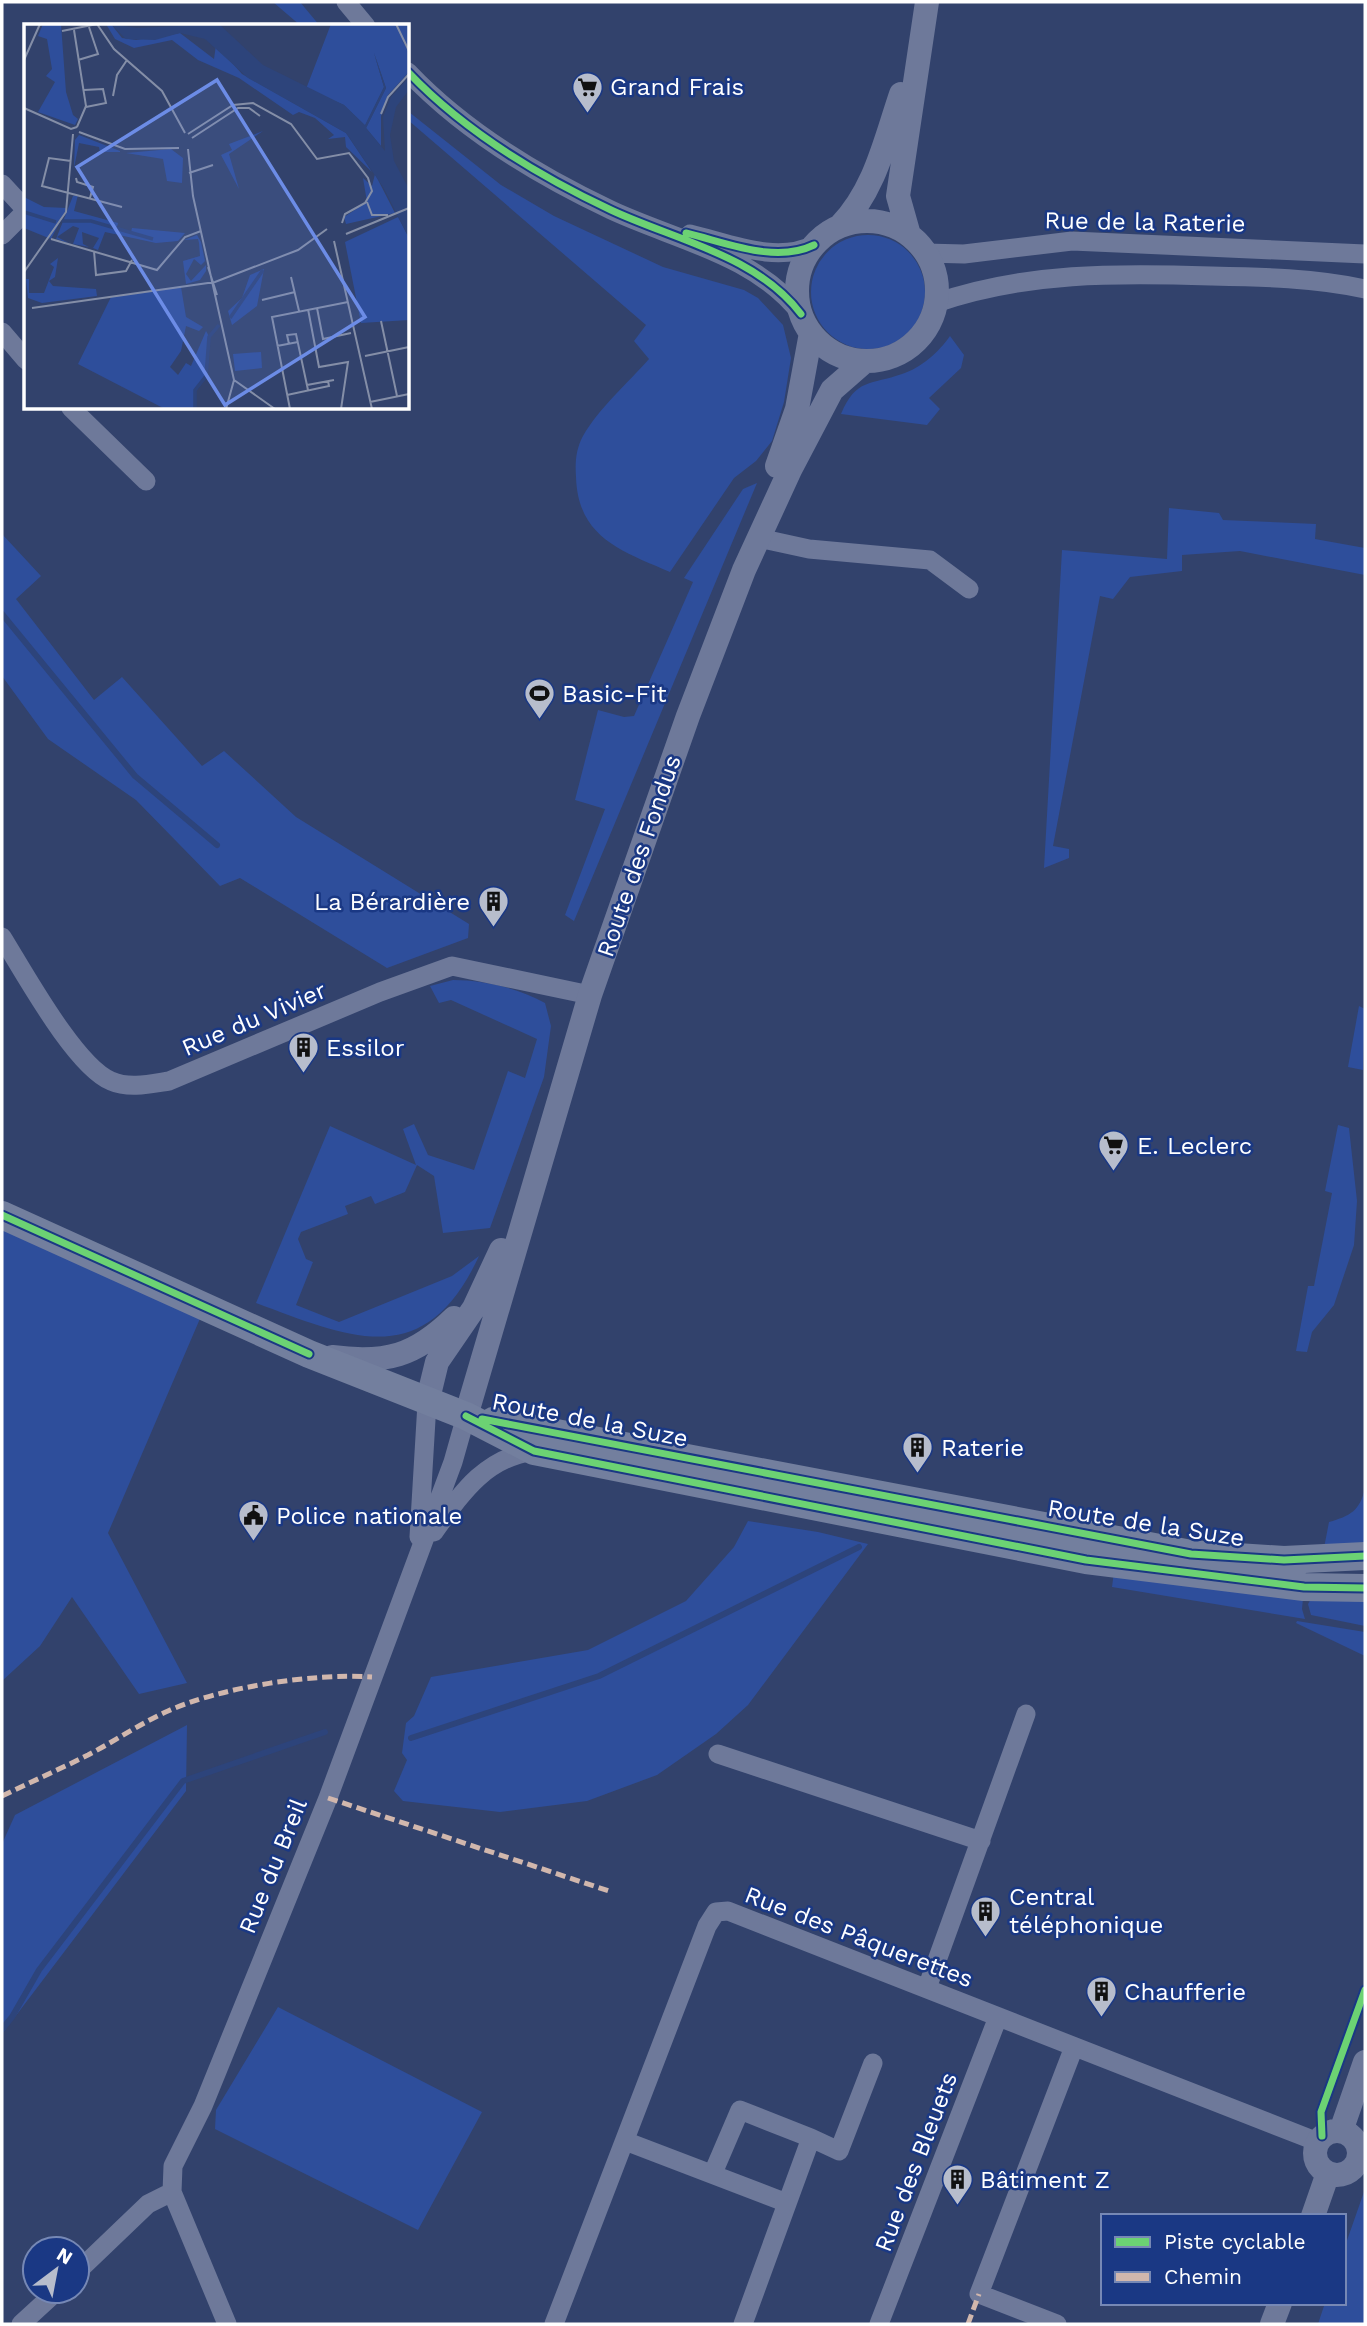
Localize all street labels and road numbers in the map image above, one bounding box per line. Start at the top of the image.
street label: Rue de la Raterie [1044,206,1246,238]
street label: Route des Fondus [591,751,687,961]
street label: Rue du Vivier [178,976,331,1062]
street label: Route de la Suze [490,1387,690,1453]
street label: Route de la Suze [1046,1494,1246,1552]
street label: Rue du Breil [233,1794,313,1938]
street label: Rue des Pâquerettes [741,1881,977,1993]
street label: Rue des Bleuets [869,2068,963,2256]

